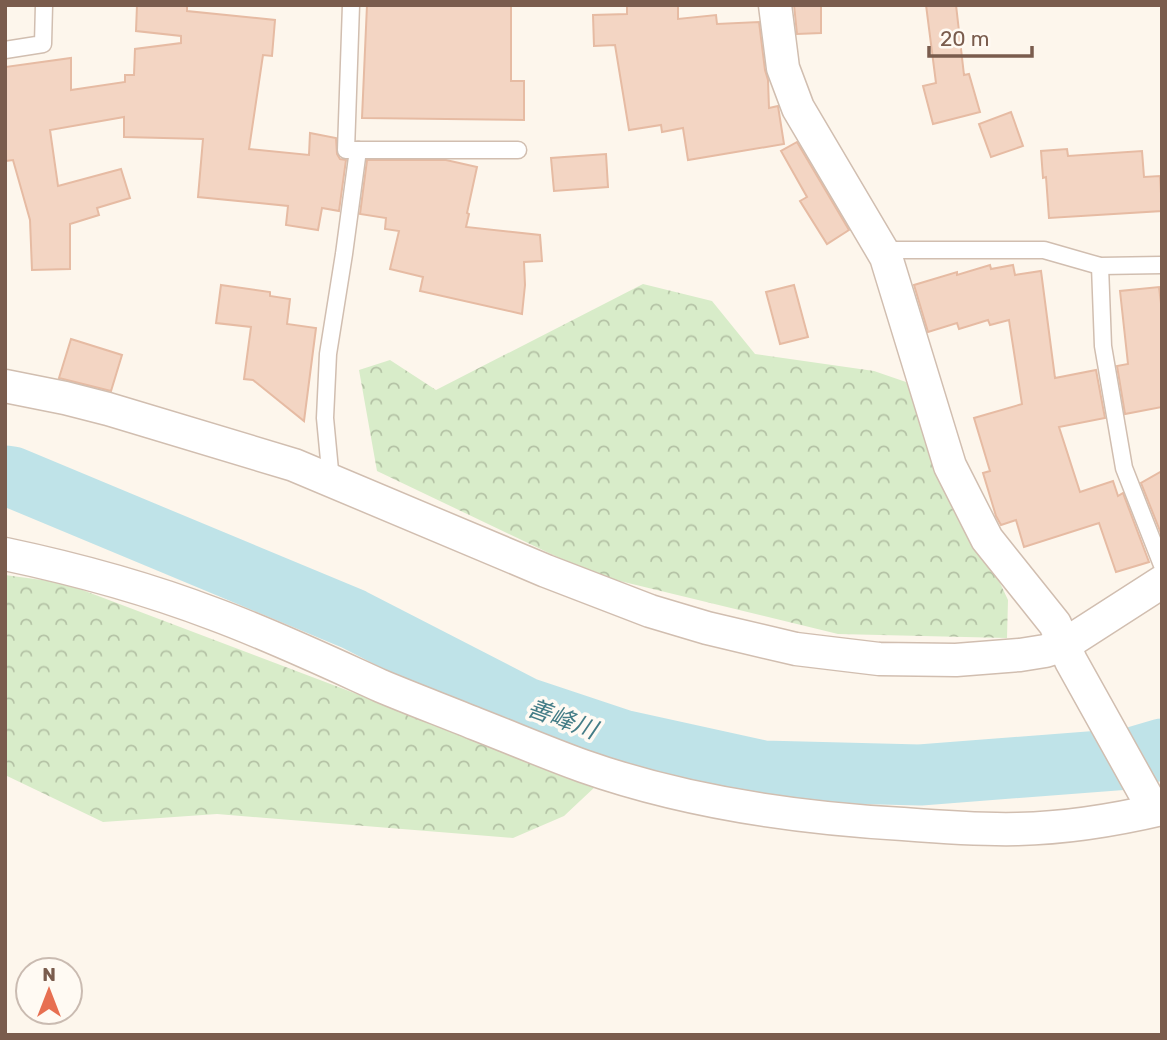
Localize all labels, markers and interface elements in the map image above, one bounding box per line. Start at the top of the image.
scale bar [929,14,1032,58]
text: 20 m [940,26,989,51]
water label: 善峰川 [523,694,603,745]
north arrow [14,956,84,1026]
text: N [42,963,56,986]

